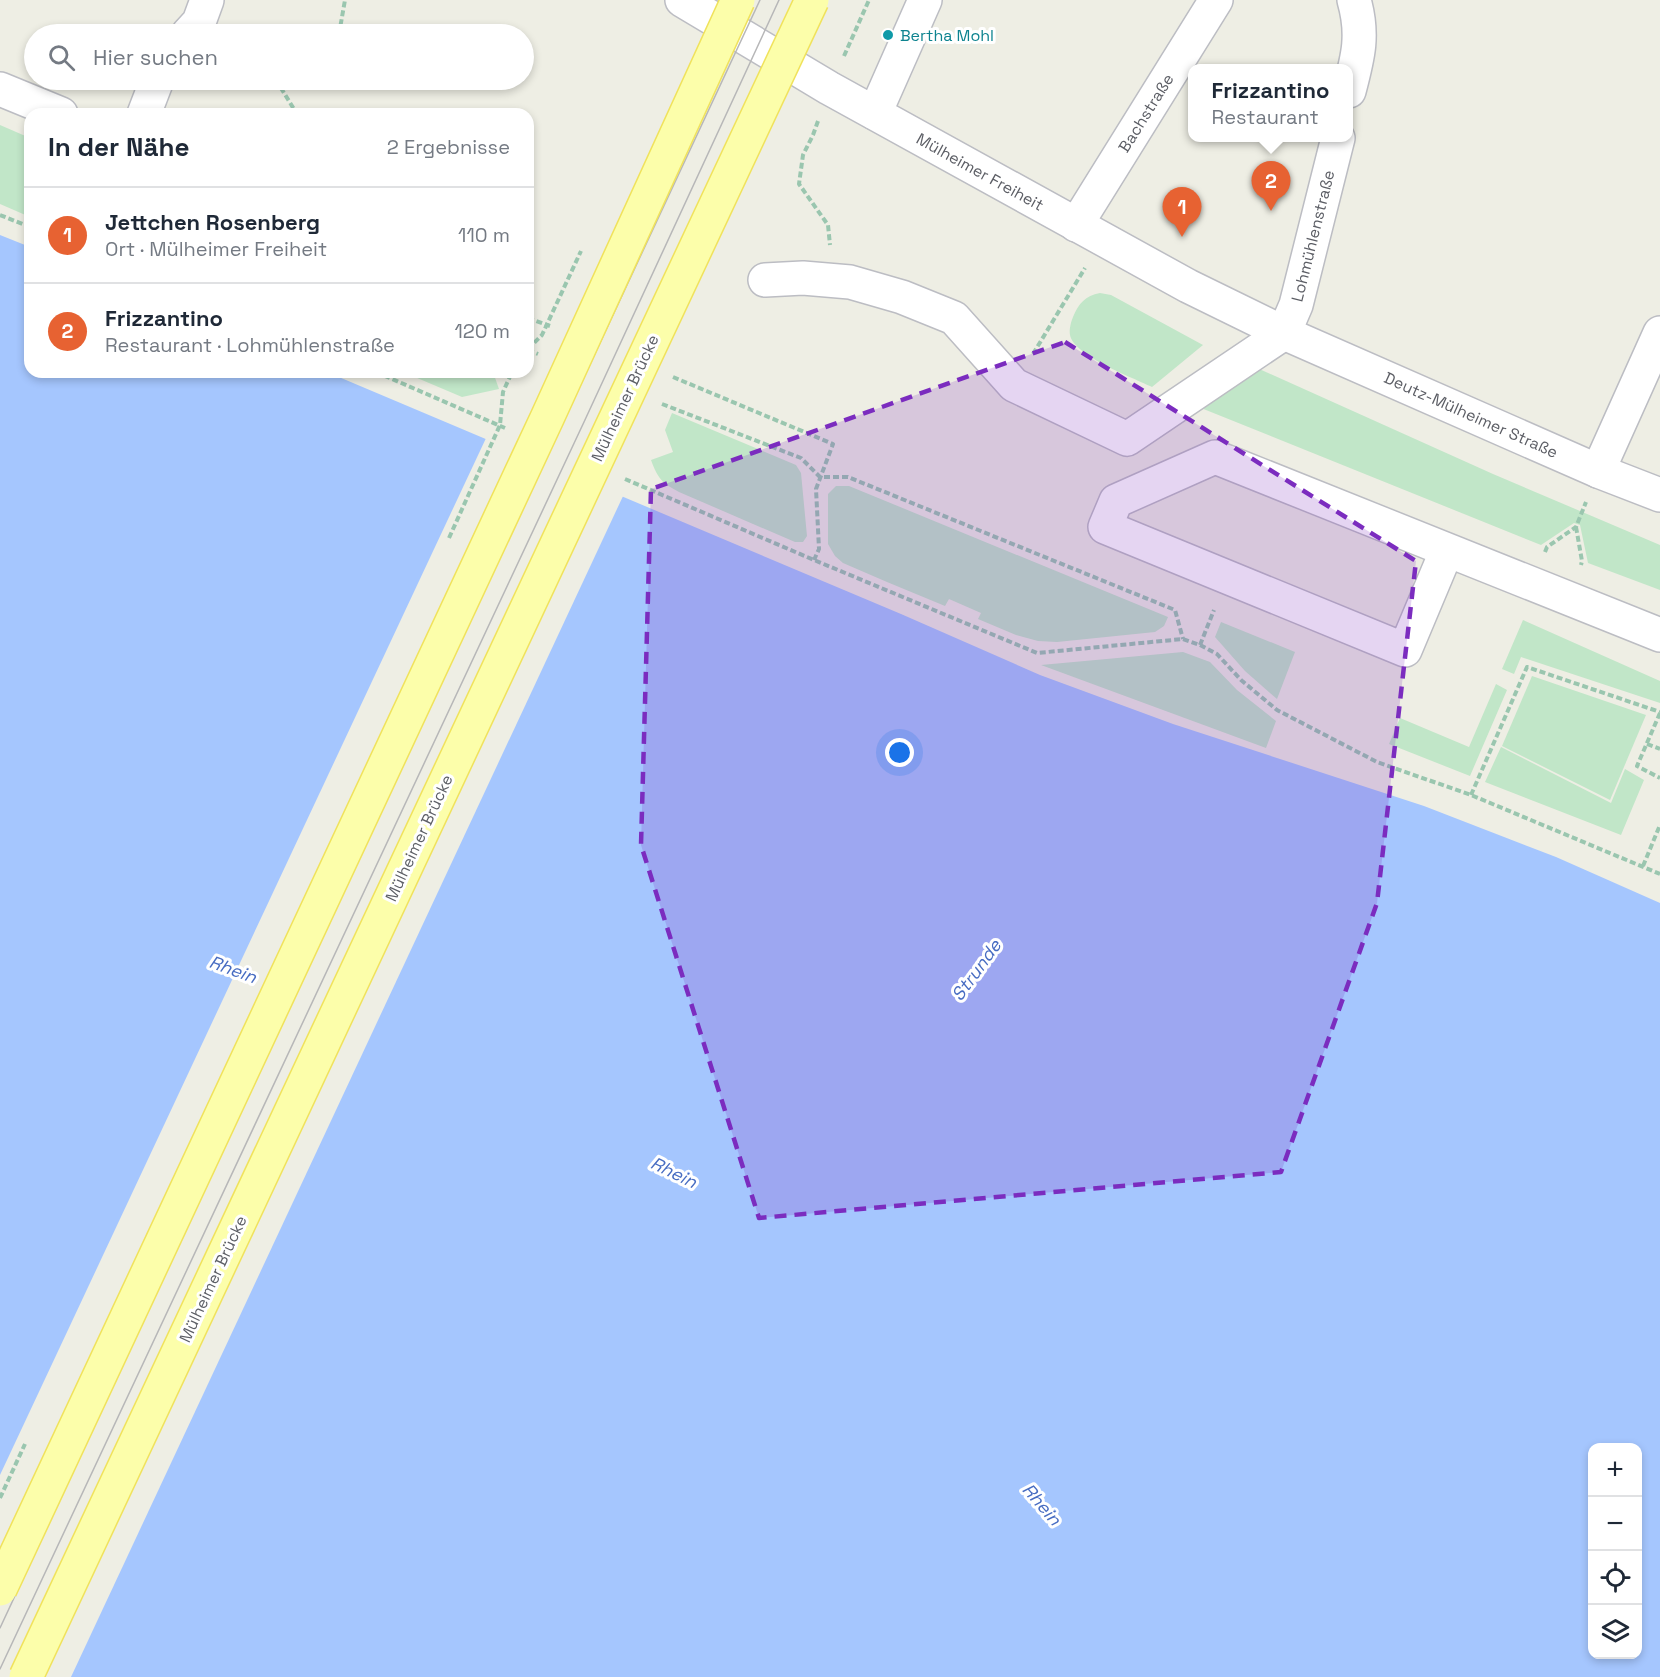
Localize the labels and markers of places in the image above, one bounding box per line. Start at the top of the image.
place label: Bertha Mohl [900,25,994,46]
marker: Bertha Mohl [881,28,895,42]
pin: 2 [1252,162,1290,211]
pin: 1 [1162,188,1202,237]

